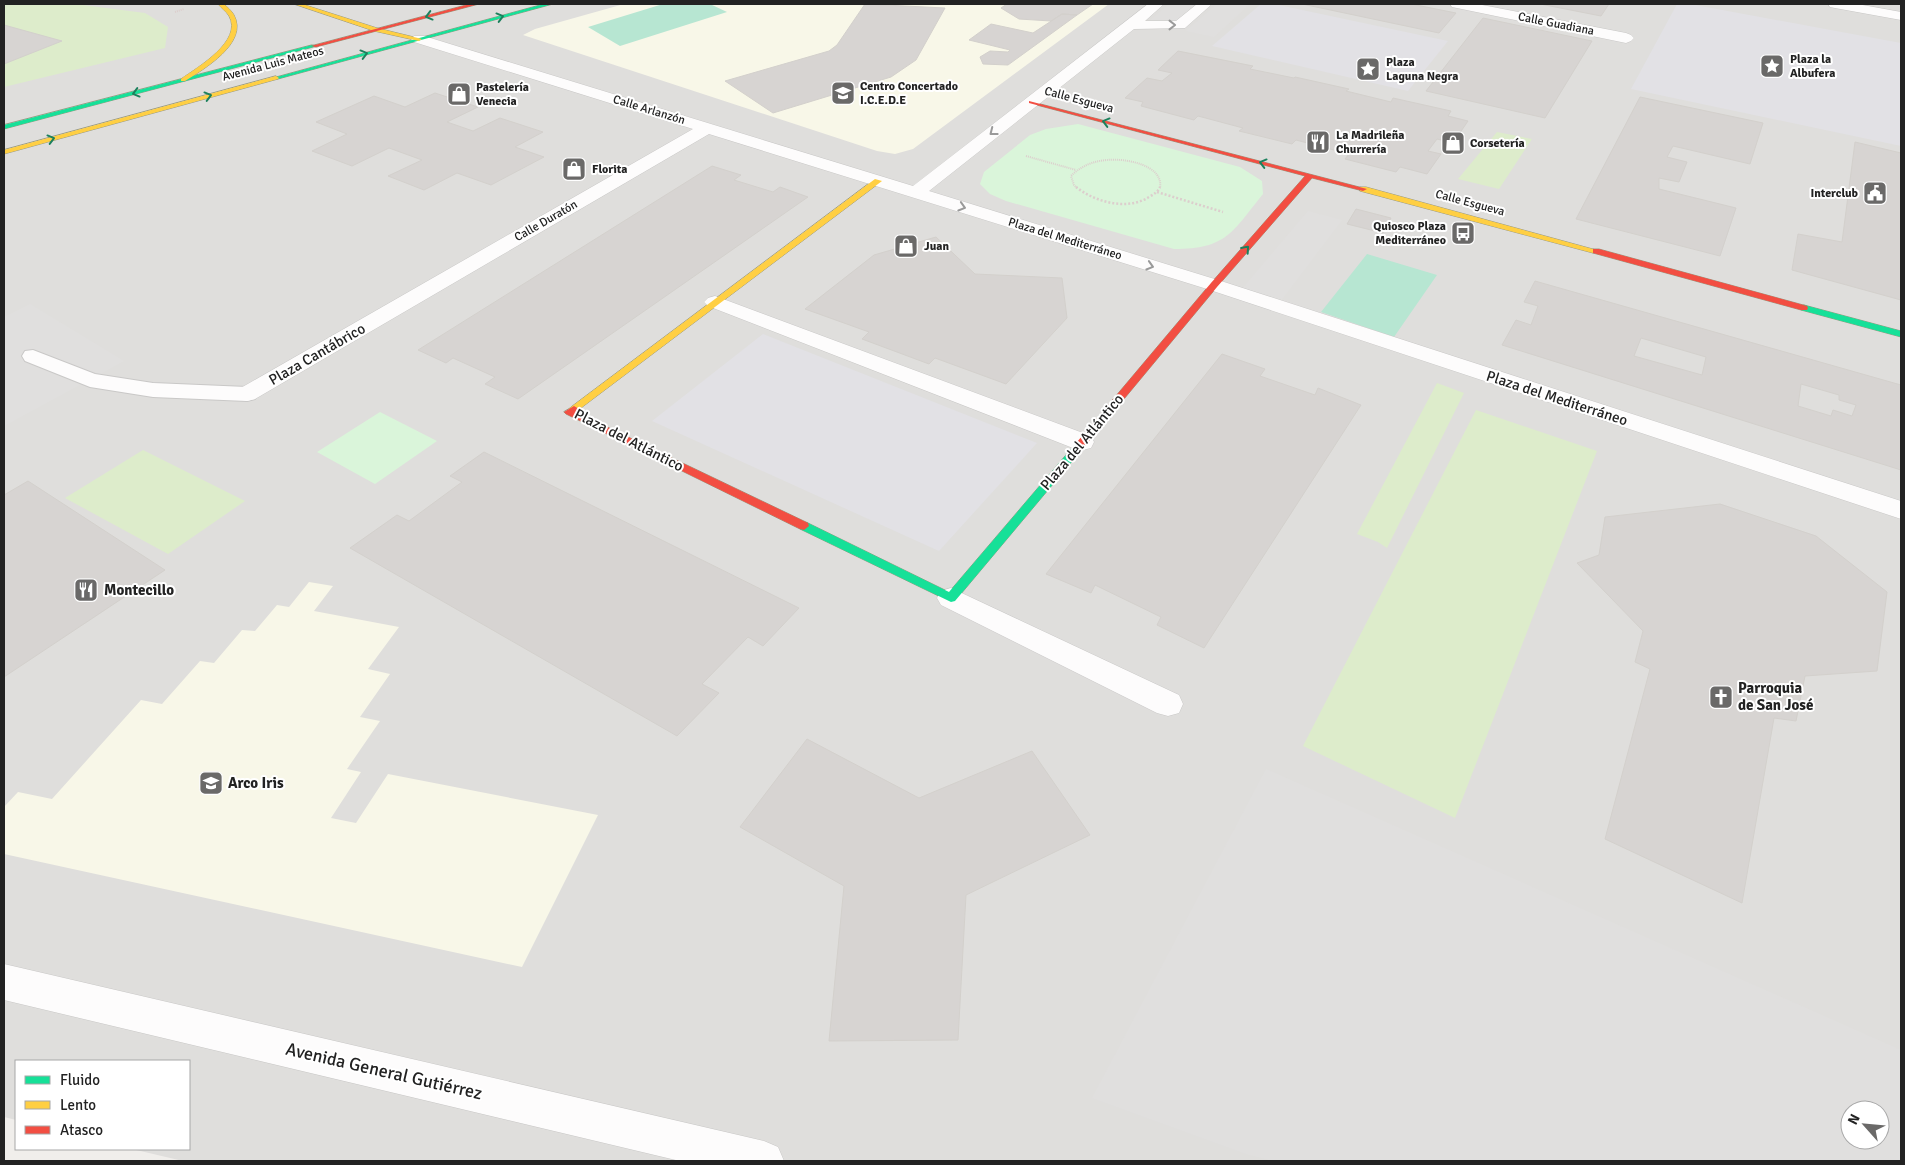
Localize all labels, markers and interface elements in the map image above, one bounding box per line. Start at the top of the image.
street label: Calle Guadiana [1517,9,1595,39]
one-way arrow [424,10,433,21]
one-way arrow [495,12,504,23]
one-way arrow [1168,20,1176,30]
street label: Avenida Luis Mateos [221,43,325,85]
one-way arrow [360,49,368,59]
place label: Plaza la Albufera [1790,52,1835,81]
place icon: Plaza la Albufera [1759,53,1785,79]
place label: Plaza Laguna Negra [1386,55,1458,84]
place icon: Plaza Laguna Negra [1355,56,1381,82]
place label: Centro Concertado I.C.E.D.E [860,79,958,108]
place label: Pastelería Venecia [476,80,529,109]
school or university icon: Centro Concertado I.C.E.D.E [830,80,856,106]
shop icon: Pastelería Venecia [446,81,472,107]
street label: Calle Esgueva [1043,84,1115,116]
one-way arrow [133,87,141,97]
one-way arrow [203,91,212,102]
street label: Calle Arlanzón [611,92,687,128]
one-way arrow [1101,117,1110,128]
one-way arrow [990,127,999,135]
place label: La Madrileña Churrería [1336,128,1405,157]
restaurant icon: La Madrileña Churrería [1305,129,1331,155]
shop icon: Corsetería [1440,130,1466,156]
one-way arrow [46,134,55,145]
place label: Corsetería [1470,136,1525,151]
shop icon: Florita [561,156,587,182]
one-way arrow [1260,158,1268,168]
place label: Florita [592,162,627,177]
public building icon: Interclub [1862,180,1888,206]
place label: Interclub [1810,186,1859,201]
street label: Calle Esgueva [1434,187,1506,219]
street label: Calle Duratón [512,197,580,245]
one-way arrow [957,202,965,212]
street label: Plaza del Mediterráneo [1006,215,1124,263]
place label: Quiosco Plaza Mediterráneo [1373,219,1446,248]
bus stop icon: Quiosco Plaza Mediterráneo [1450,220,1476,246]
shop icon: Juan [893,233,919,259]
place label: Juan [924,239,949,254]
one-way arrow [1240,245,1249,254]
one-way arrow [1146,260,1154,270]
street label: Plaza Cantábrico [266,319,369,389]
street label: Plaza del Mediterráneo [1484,367,1630,429]
street label: Plaza del Atlántico [1037,390,1128,494]
street label: Plaza del Atlántico [571,405,687,475]
restaurant icon: Montecillo [73,577,99,603]
place label: Montecillo [104,581,174,599]
place label: Parroquia de San José [1738,679,1813,714]
church icon: Parroquia de San José [1708,684,1734,710]
school or university icon: Arco Iris [198,770,224,796]
place label: Arco Iris [228,774,284,792]
street label: Avenida General Gutiérrez [284,1038,484,1104]
legend [15,1060,190,1150]
text: Fluido [60,1071,100,1089]
text: Lento [60,1096,96,1114]
north arrow [1840,1100,1890,1150]
text: N [1844,1111,1864,1128]
text: Atasco [60,1121,103,1139]

